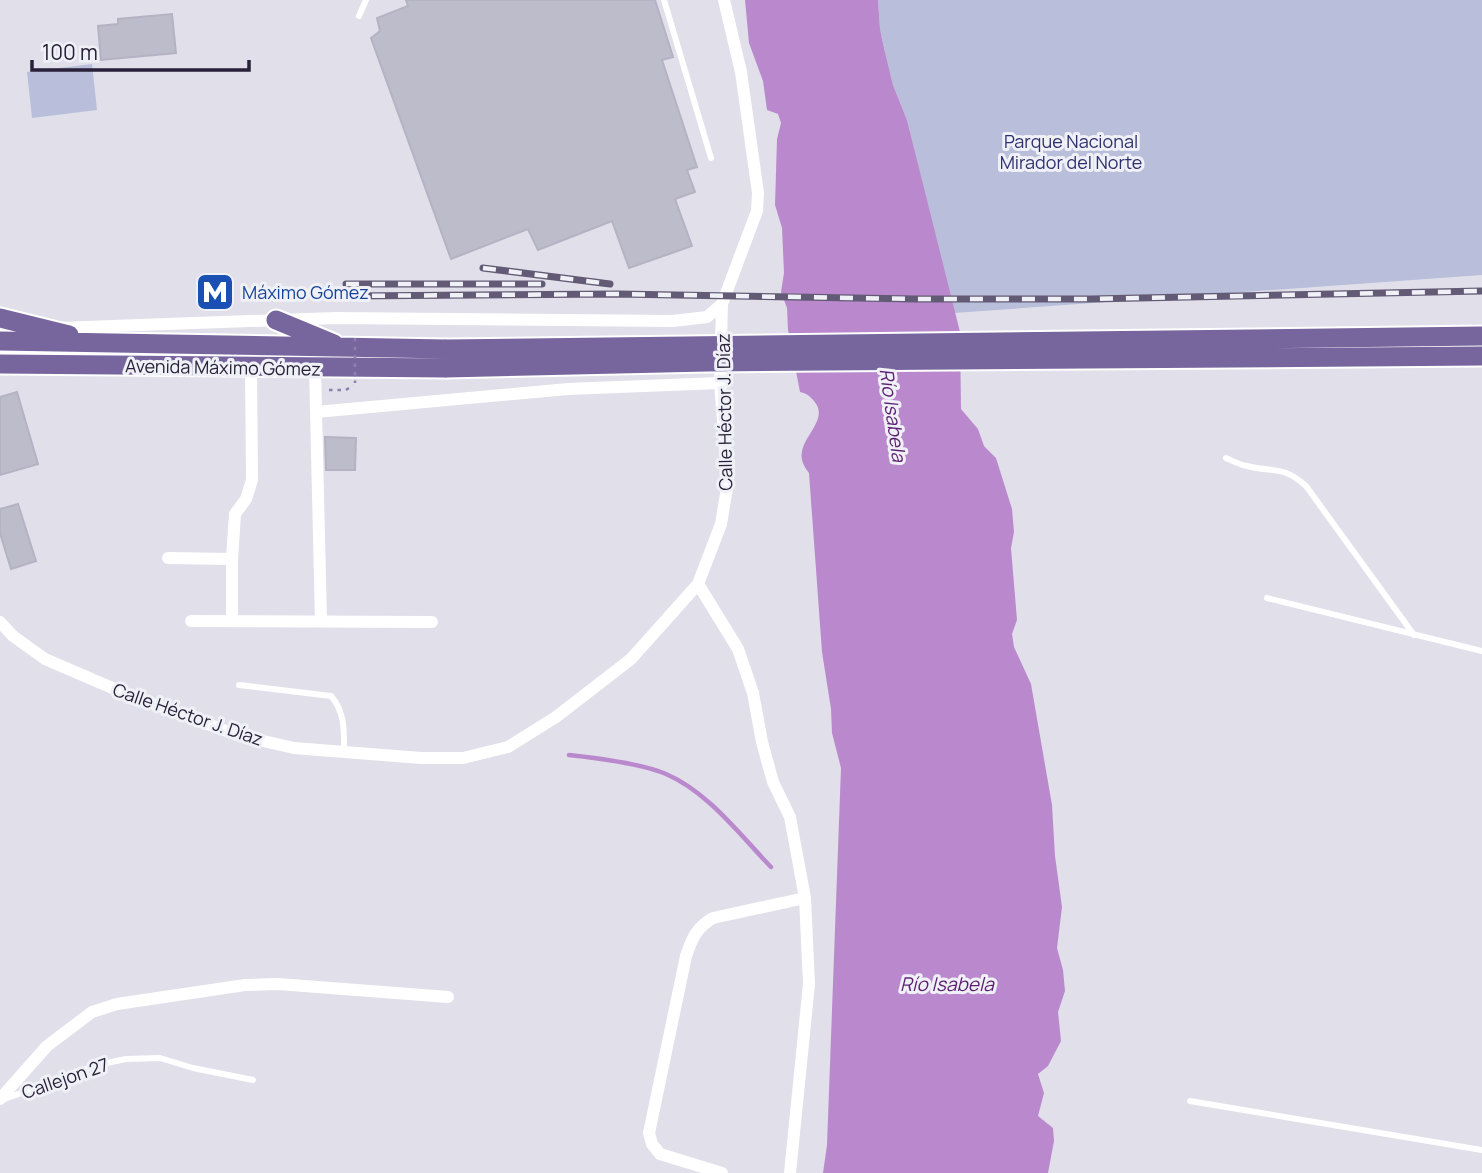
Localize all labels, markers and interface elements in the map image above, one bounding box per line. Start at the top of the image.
scale bar [32,28,248,72]
text: 100 m [42,38,98,66]
park label: Parque Nacional Mirador del Norte [1000,129,1142,174]
metro station icon: Máximo Gómez [194,271,236,313]
place label: Máximo Gómez [242,280,369,304]
street label: Calle Héctor J. Díaz [711,333,737,491]
street label: Avenida Máximo Gómez [125,353,321,381]
water label: Río Isabela [874,367,913,465]
street label: Calle Héctor J. Díaz [110,677,266,751]
water label: Río Isabela [900,971,995,997]
street label: Callejon 27 [18,1052,112,1104]

